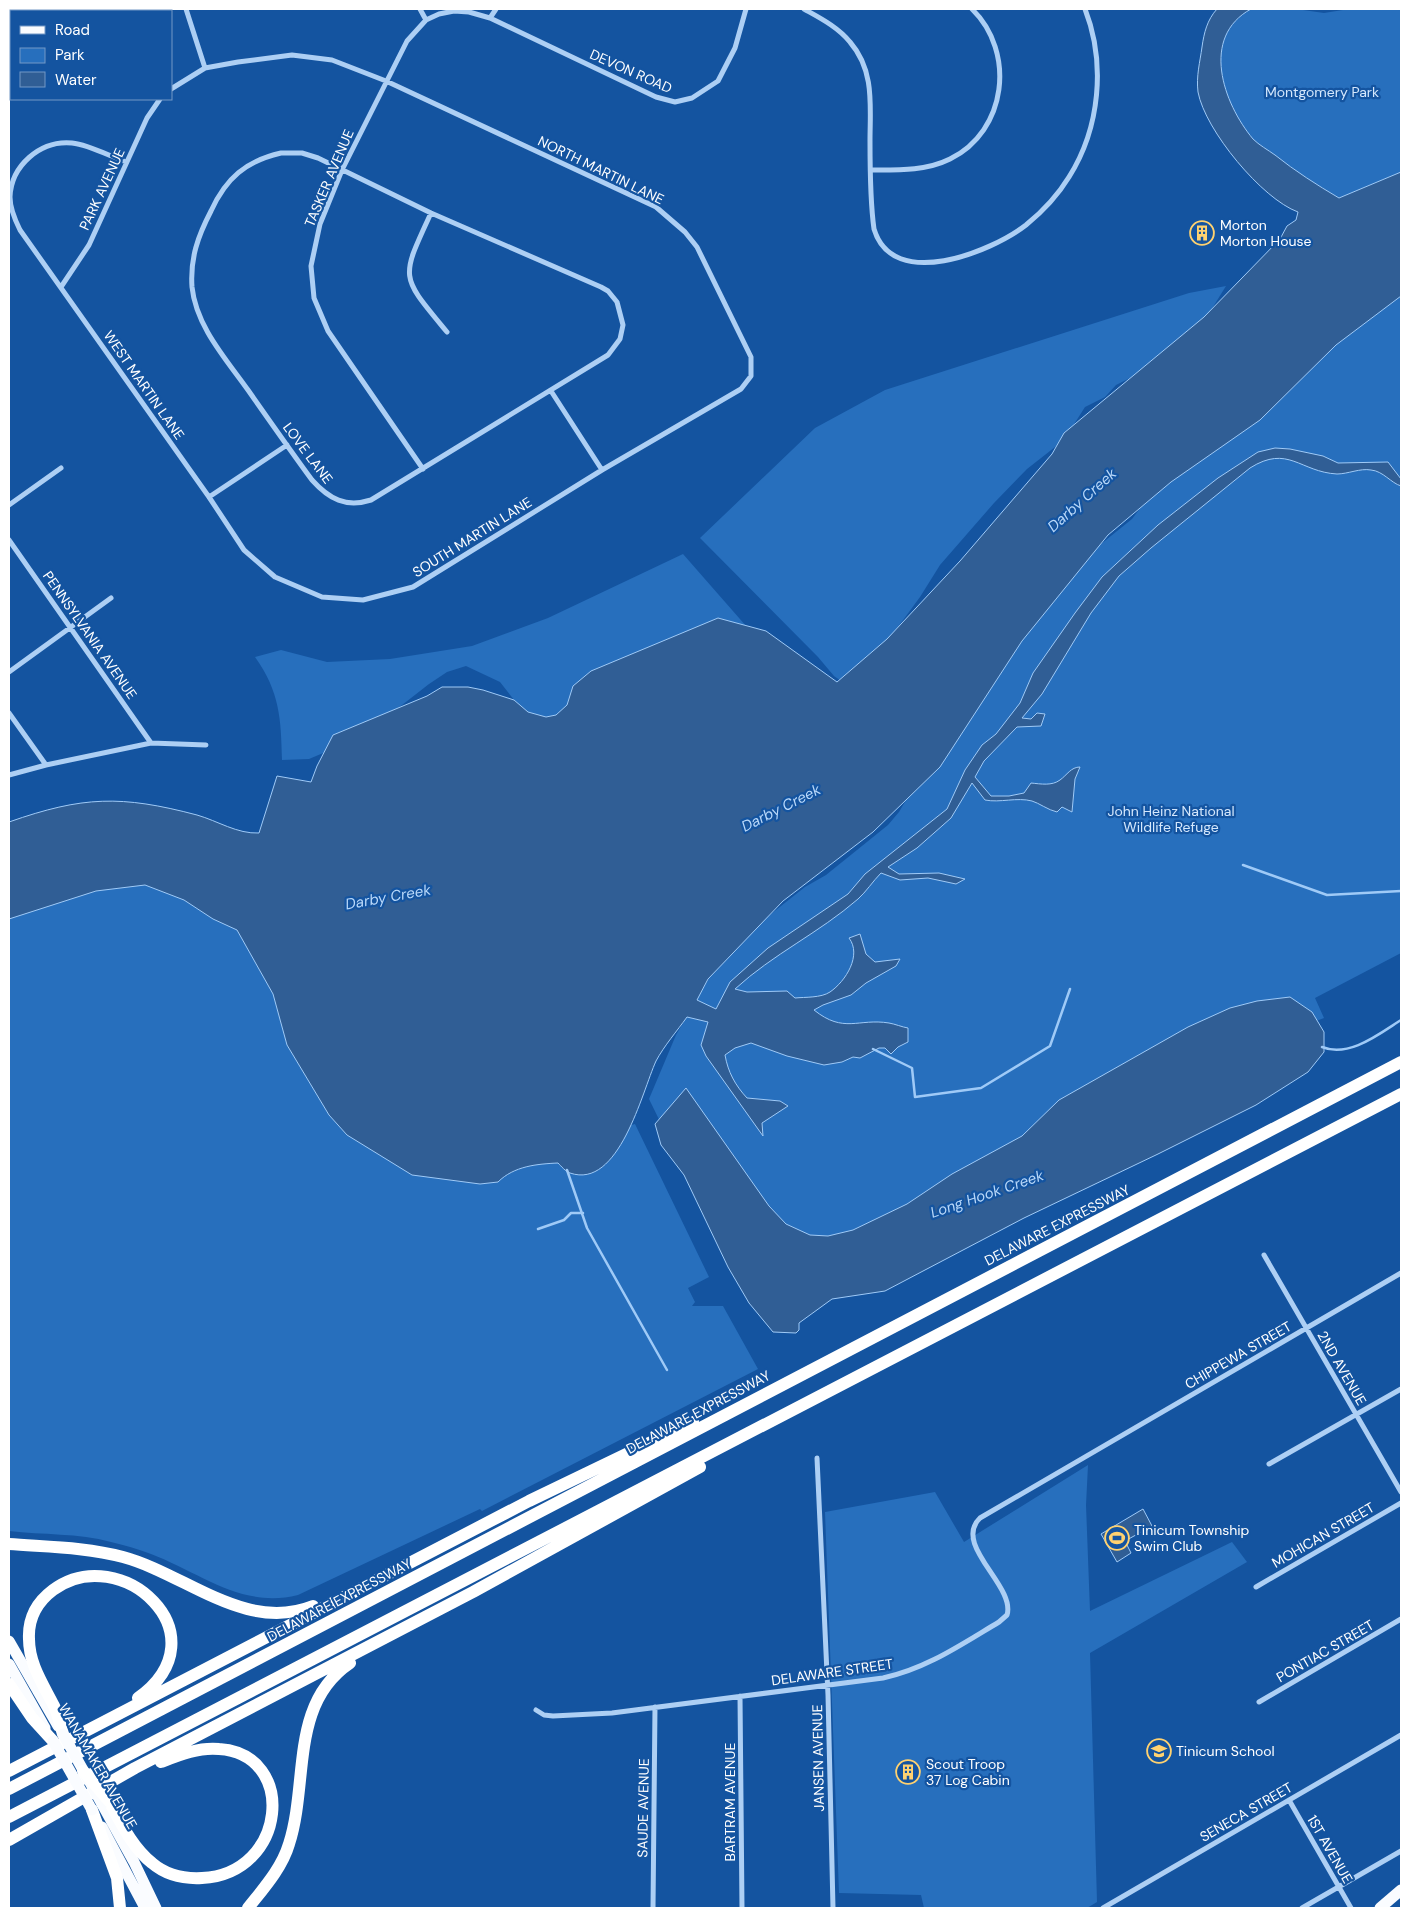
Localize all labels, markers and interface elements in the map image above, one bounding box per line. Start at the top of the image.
legend [10,10,172,100]
text: Road [55,20,90,40]
text: Park [55,45,85,65]
street label: DEVON ROAD [587,45,675,97]
text: Water [55,70,97,90]
park label: Montgomery Park [1265,83,1379,101]
street label: TASKER AVENUE [300,126,358,230]
street label: NORTH MARTIN LANE [535,132,667,208]
street label: PARK AVENUE [75,145,129,233]
place label: Morton Morton House [1220,216,1311,250]
building icon: Morton Morton House [1189,220,1215,246]
street label: WEST MARTIN LANE [100,327,188,443]
street label: LOVE LANE [279,419,337,487]
water label: Darby Creek [1043,463,1121,536]
street label: SOUTH MARTIN LANE [409,493,535,581]
street label: PENNSYLVANIA AVENUE [39,568,141,703]
water label: Darby Creek [738,779,824,837]
park label: John Heinz National Wildlife Refuge [1107,802,1235,836]
water label: Darby Creek [344,880,433,914]
water label: Long Hook Creek [928,1165,1047,1223]
street label: DELAWARE EXPRESSWAY [981,1180,1133,1270]
street label: CHIPPEWA STREET [1181,1317,1295,1393]
street label: 2ND AVENUE [1313,1328,1371,1409]
street label: DELAWARE EXPRESSWAY [623,1366,773,1458]
street label: MOHICAN STREET [1268,1498,1378,1572]
place label: Tinicum Township Swim Club [1134,1521,1250,1555]
sports icon: Tinicum Township Swim Club [1104,1525,1130,1551]
street label: DELAWARE EXPRESSWAY [264,1554,414,1646]
street label: PONTIAC STREET [1273,1616,1377,1686]
street label: DELAWARE STREET [770,1655,894,1689]
street label: WANAMAKER AVENUE [55,1700,141,1832]
street label: JANSEN AVENUE [808,1704,828,1812]
school or university icon: Tinicum School [1146,1738,1172,1764]
place label: Tinicum School [1176,1742,1275,1760]
street label: BARTRAM AVENUE [721,1743,739,1861]
place label: Scout Troop 37 Log Cabin [926,1755,1010,1789]
street label: SAUDE AVENUE [633,1758,653,1858]
building icon: Scout Troop 37 Log Cabin [895,1759,921,1785]
street label: SENECA STREET [1196,1778,1296,1846]
street label: 1ST AVENUE [1303,1812,1357,1886]

